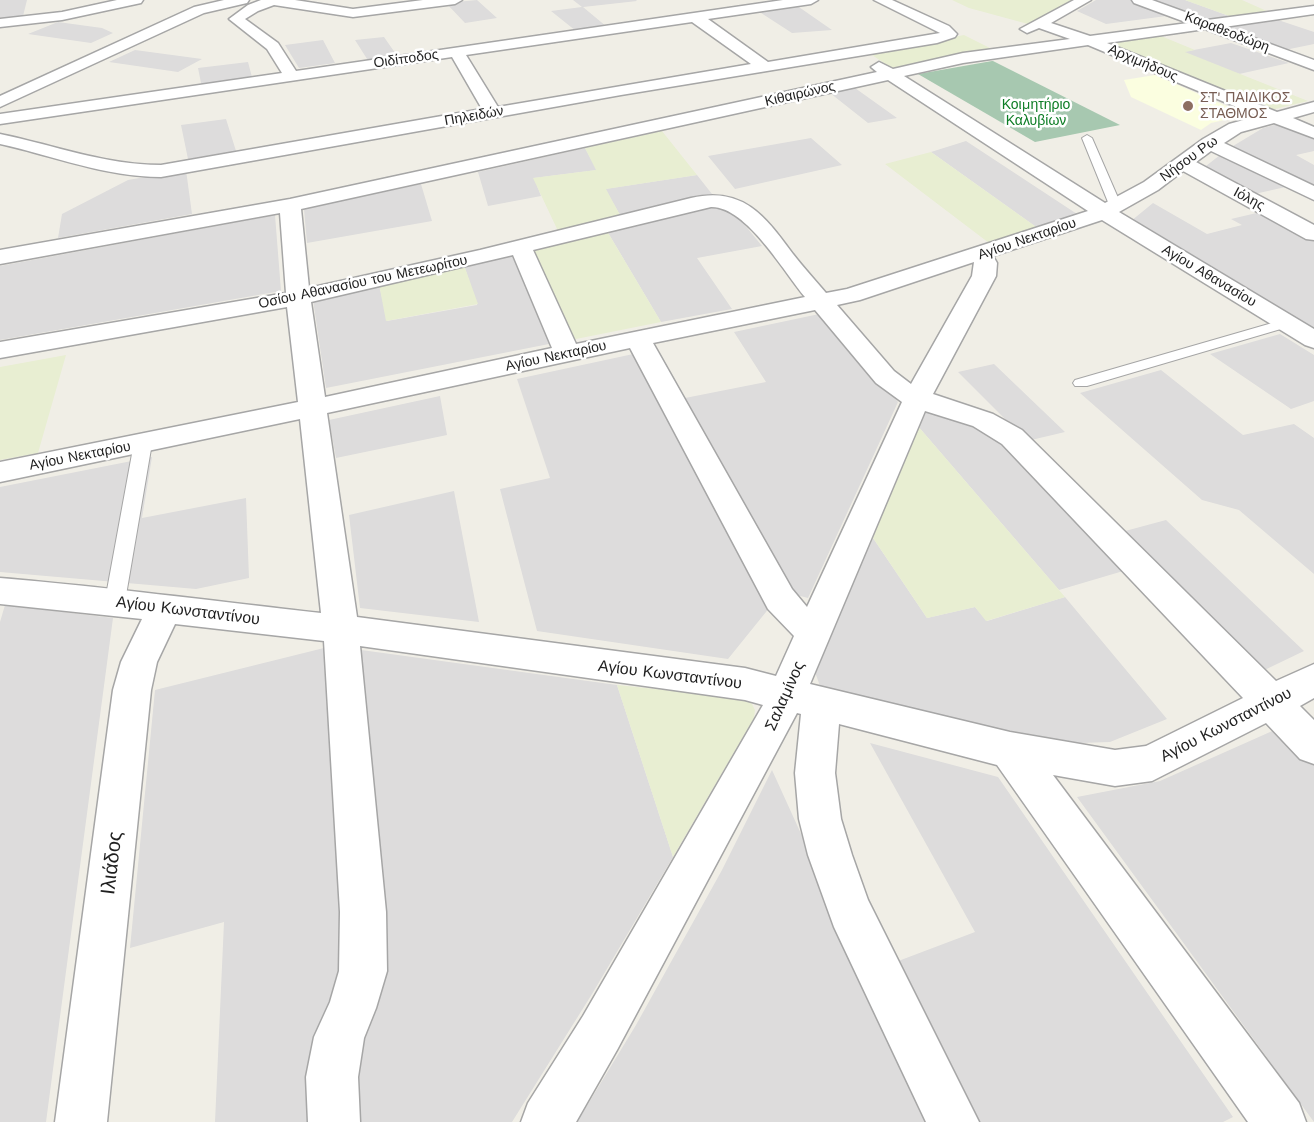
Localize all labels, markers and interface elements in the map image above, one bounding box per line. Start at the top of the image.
street label: Καραθεοδώρη [1182,8,1272,56]
street label: Αρχιμήδους [1106,41,1180,85]
street label: Οιδίποδος [372,46,440,72]
street label: Κιθαιρώνος [763,78,837,110]
place label: ΣΤ' ΠΑΙΔΙΚΟΣ ΣΤΑΘΜΟΣ [1200,90,1290,122]
park label: Κοιμητήριο Καλυβίων [1002,97,1070,130]
marker: ΣΤ' ΠΑΙΔΙΚΟΣ ΣΤΑΘΜΟΣ [1181,99,1195,113]
street label: Πηλειδών [443,103,505,129]
street label: Νήσου Ρω [1157,133,1221,185]
street label: Ιόλης [1231,184,1267,214]
street label: Αγίου Νεκταρίου [976,214,1078,264]
street label: Αγίου Αθανασίου [1159,241,1259,311]
street label: Οσίου Αθανασίου του Μετεωρίτου [257,252,469,312]
street label: Αγίου Νεκταρίου [504,337,608,375]
street label: Αγίου Νεκταρίου [28,438,132,474]
street label: Αγίου Κωνσταντίνου [115,593,261,629]
street label: Αγίου Κωνσταντίνου [597,657,743,693]
street label: Σαλαμίνος [761,658,809,734]
street label: Αγίου Κωνσταντίνου [1157,684,1295,766]
street label: Ιλιάδος [96,830,128,896]

